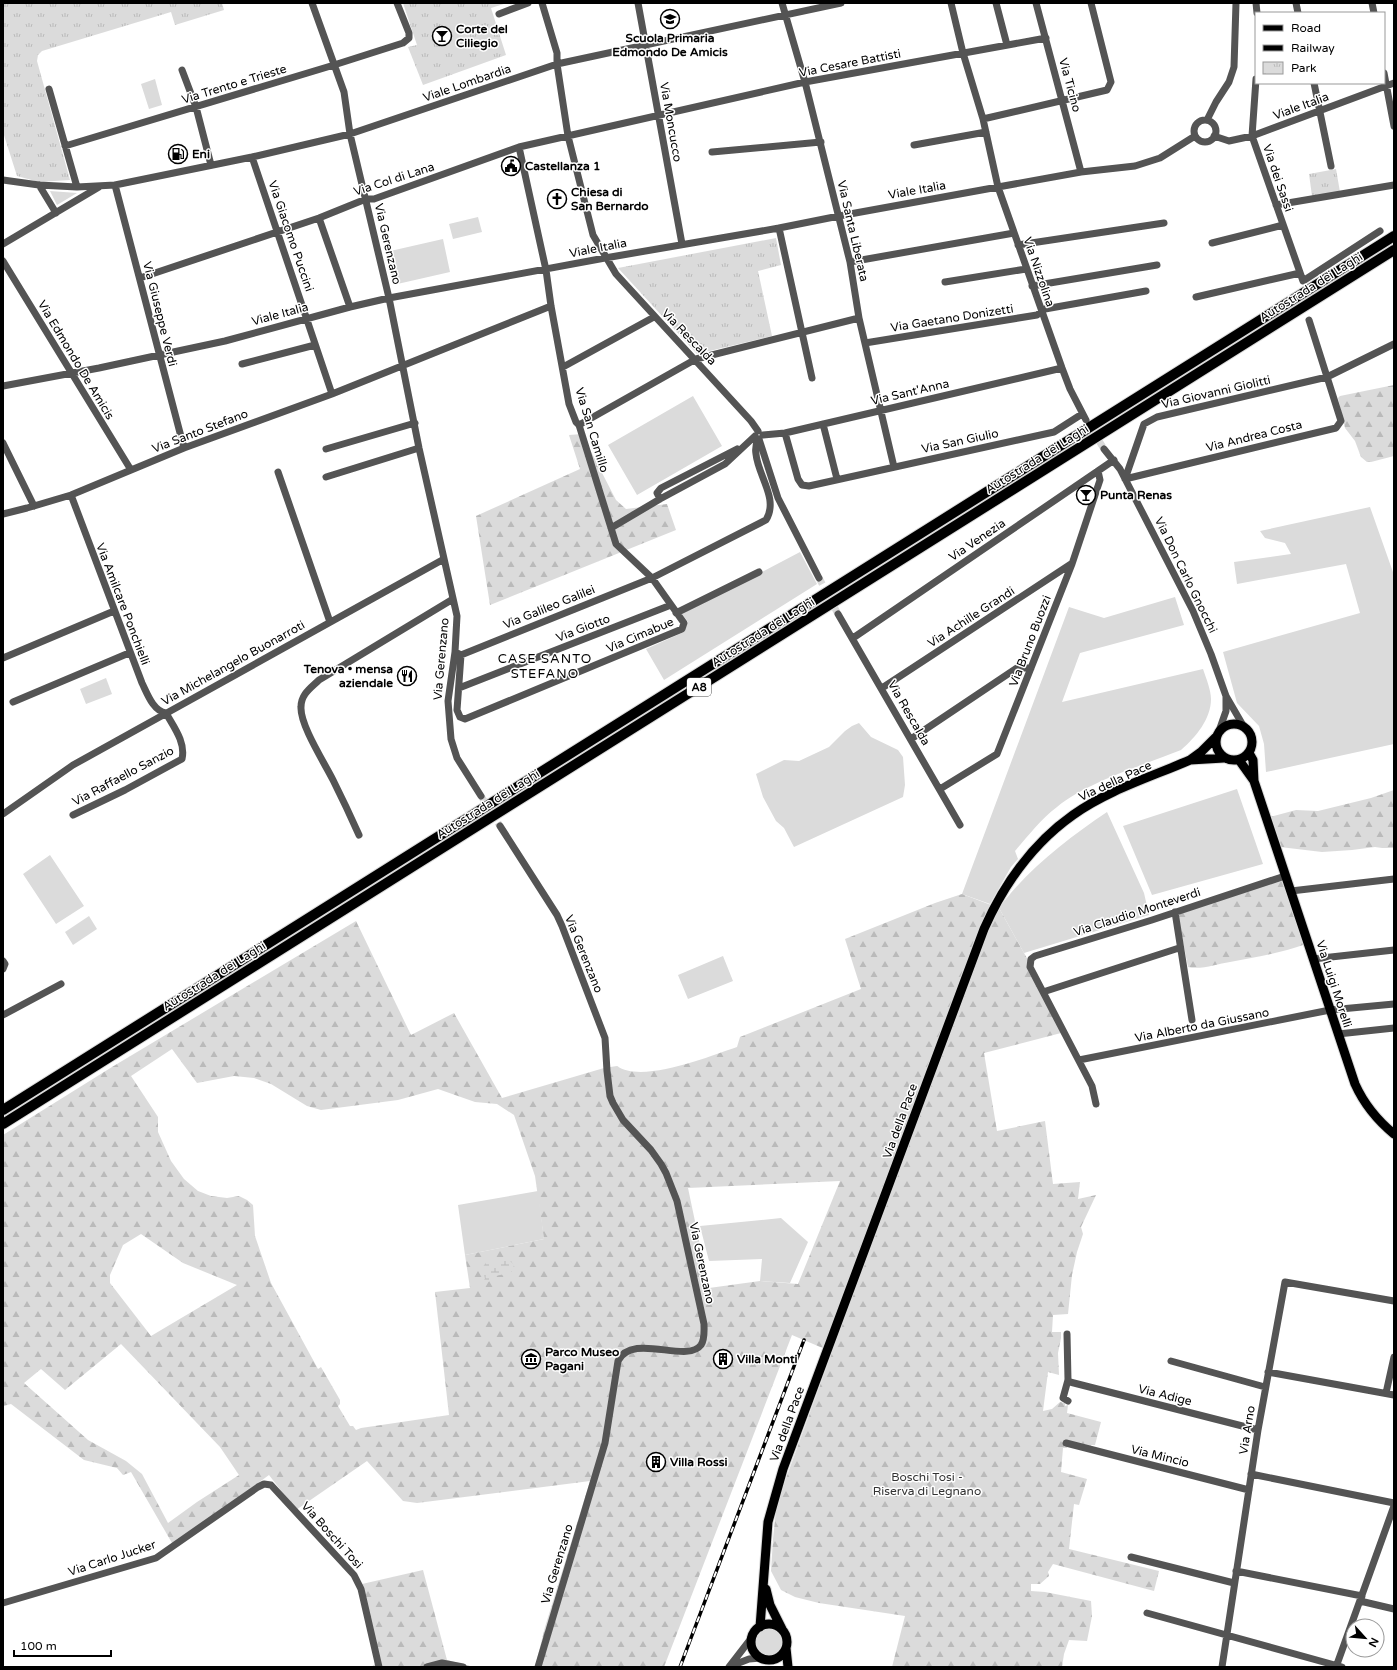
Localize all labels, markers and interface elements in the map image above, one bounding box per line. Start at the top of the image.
school or university icon: Scuola Primaria Edmondo De Amicis [659,8,681,30]
legend [1255,12,1385,84]
text: Road [1291,21,1321,35]
place label: Corte del Ciliegio [456,22,508,51]
bar icon: Corte del Ciliegio [431,25,453,47]
place label: Scuola Primaria Edmondo De Amicis [612,31,728,59]
text: Railway [1291,41,1335,55]
street label: Via Cesare Battisti [798,46,902,80]
street label: Via Ticino [1056,57,1084,113]
street label: Via Trento e Trieste [180,61,288,107]
street label: Viale Lombardia [421,61,513,105]
text: Park [1291,61,1317,75]
street label: Via Moncucco [657,81,685,163]
street label: Viale Italia [1271,89,1331,123]
fuel station icon: Eni [167,143,189,165]
street label: Via dei Sassi [1260,143,1296,213]
place label: Eni [192,147,210,161]
public building icon: Castellanza 1 [500,155,522,177]
street label: Via Col di Lana [352,159,436,199]
place label: Castellanza 1 [525,159,601,173]
street label: Viale Italia [887,178,947,202]
street label: Via Giacomo Puccini [265,179,317,293]
street label: Via Santa Liberata [835,179,871,283]
place label: Chiesa di San Bernardo [571,185,649,213]
church icon: Chiesa di San Bernardo [546,188,568,210]
street label: Via Gerenzano [372,202,404,286]
street label: Via Nizzolina [1021,235,1057,309]
street label: Viale Italia [568,236,628,260]
street label: Autostrada dei Laghi [1257,250,1365,324]
street label: Via Giuseppe Verdi [140,260,180,368]
street label: Via Edmondo De Amicis [35,298,117,422]
street label: Viale Italia [250,300,310,328]
street label: Via Gaetano Donizetti [890,301,1014,335]
street label: Via Rescalda [659,306,719,368]
street label: Via Giovanni Giolitti [1160,373,1272,411]
street label: Via Sant'Anna [870,376,950,408]
street label: Via San Camillo [572,386,612,474]
street label: Via Santo Stefano [150,406,250,456]
street label: Via Andrea Costa [1205,417,1303,455]
street label: Autostrada dei Laghi [983,422,1091,496]
street label: Via San Giulio [920,426,1000,456]
bar icon: Punta Renas [1075,484,1097,506]
place label: Punta Renas [1100,488,1172,502]
street label: Via Don Carlo Gnocchi [1152,515,1220,635]
street label: Via Venezia [946,516,1008,564]
street label: Via Amilcare Ponchielli [93,541,153,667]
street label: Via Galileo Galilei [501,582,597,632]
street label: Via Achille Grandi [925,584,1017,650]
street label: Via Bruno Buozzi [1006,593,1054,689]
street label: Autostrada dei Laghi [709,595,817,669]
street label: Via Giotto [554,611,612,645]
street label: Via Cimabue [604,614,676,655]
street label: Via Gerenzano [430,617,452,701]
street label: Via Michelangelo Buonarroti [159,618,307,708]
district label: CASE SANTO STEFANO [498,651,592,682]
place label: Tenova • mensa aziendale [303,662,393,690]
restaurant icon: Tenova • mensa aziendale [396,665,418,687]
road number: A8 [687,678,711,696]
street label: Via Rescalda [885,678,933,748]
street label: Via Raffaello Sanzio [70,743,176,809]
street label: Via della Pace [1076,758,1154,804]
street label: Autostrada dei Laghi [434,767,542,841]
street label: Via Claudio Monteverdi [1072,885,1202,939]
street label: Via Gerenzano [562,913,606,995]
street label: Autostrada dei Laghi [160,939,268,1013]
street label: Via Luigi Morelli [1313,939,1355,1029]
street label: Via Alberto da Giussano [1134,1005,1270,1045]
street label: Via della Pace [880,1081,920,1160]
street label: Via Gerenzano [687,1221,717,1305]
place label: Parco Museo Pagani [545,1345,619,1374]
museum icon: Parco Museo Pagani [520,1348,542,1370]
building icon: Villa Monti [712,1348,734,1370]
place label: Villa Monti [737,1352,798,1366]
street label: Via Adige [1137,1382,1193,1408]
street label: Via della Pace [767,1384,807,1463]
street label: Via Arno [1236,1405,1258,1455]
street label: Via Mincio [1129,1442,1191,1470]
building icon: Villa Rossi [645,1451,667,1473]
place label: Villa Rossi [670,1455,727,1469]
park label: Boschi Tosi - Riserva di Legnano [873,1470,981,1498]
street label: Via Boschi Tosi [298,1499,366,1571]
street label: Via Gerenzano [538,1522,576,1606]
street label: Via Carlo Jucker [66,1537,158,1579]
north arrow [1345,1618,1385,1658]
scale bar [14,1632,111,1658]
text: N [1366,1635,1381,1649]
text: 100 m [20,1639,57,1653]

